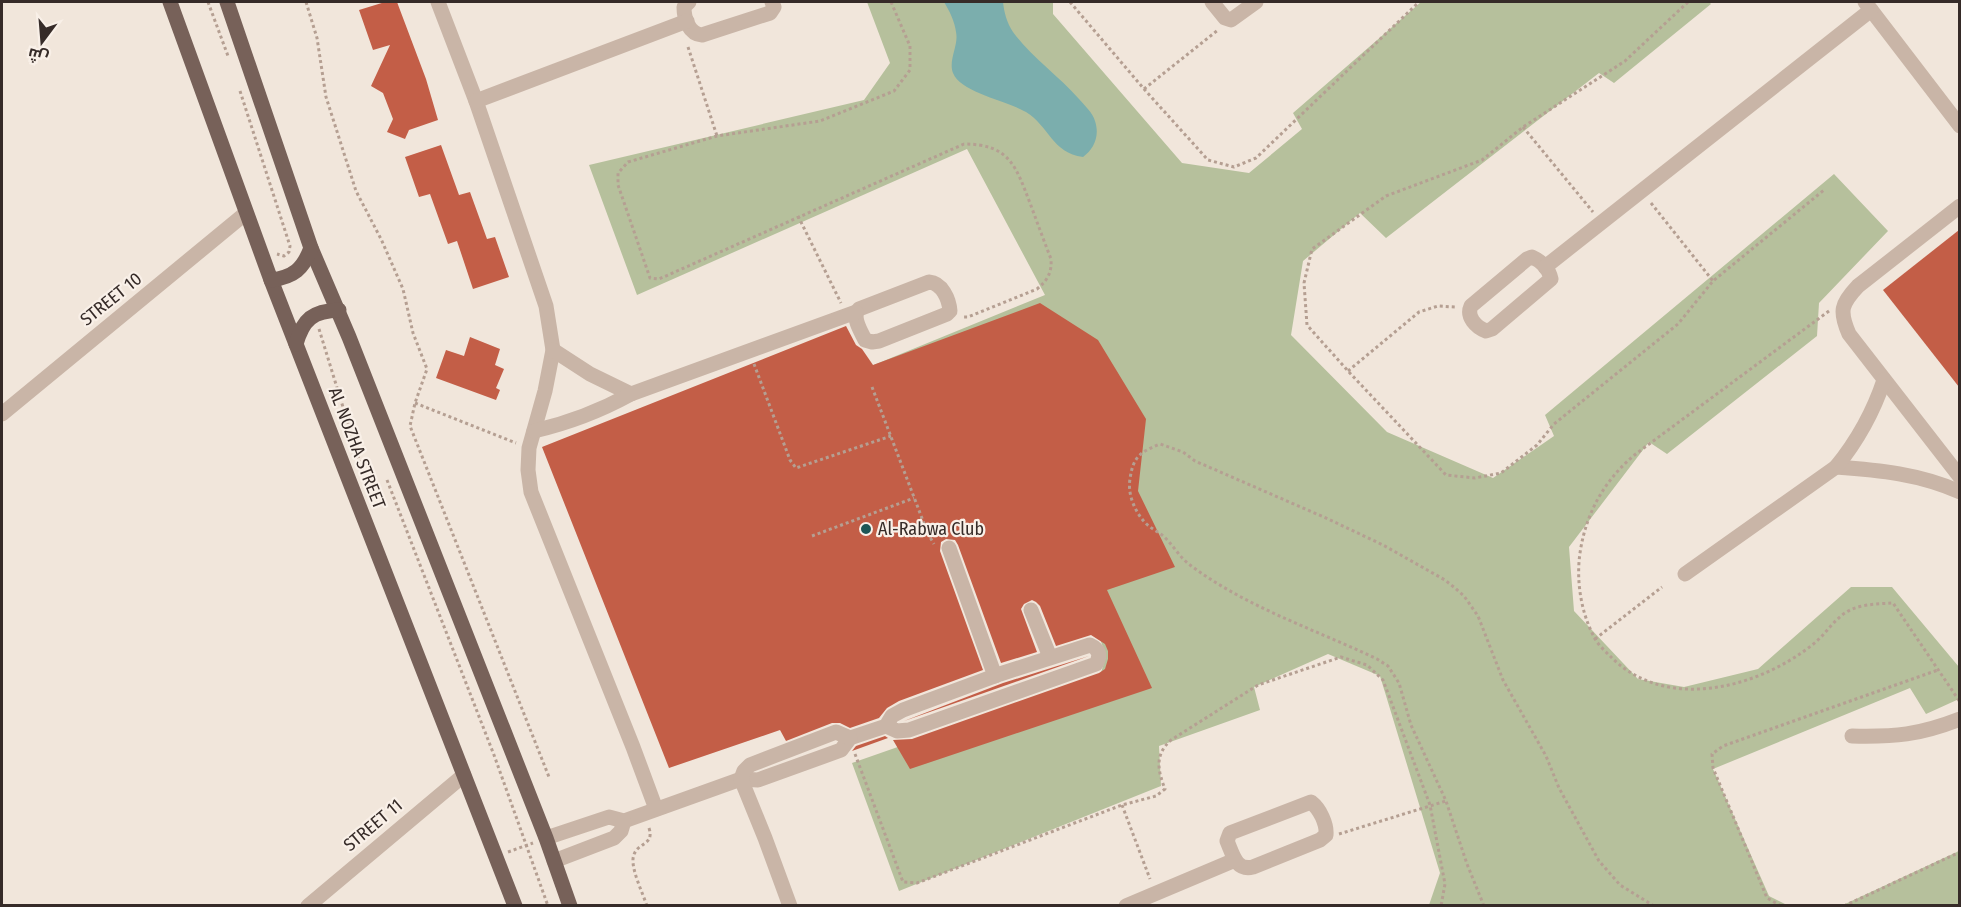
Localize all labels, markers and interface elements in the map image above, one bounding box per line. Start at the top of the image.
north arrow [12,12,72,72]
text: ش [26,44,50,68]
street label: STREET 10 [76,268,146,330]
street label: AL NOZHA STREET [324,384,391,513]
place label: Al-Rabwa Club [878,518,984,540]
marker: Al-Rabwa Club [859,522,873,536]
street label: STREET 11 [339,794,407,856]

